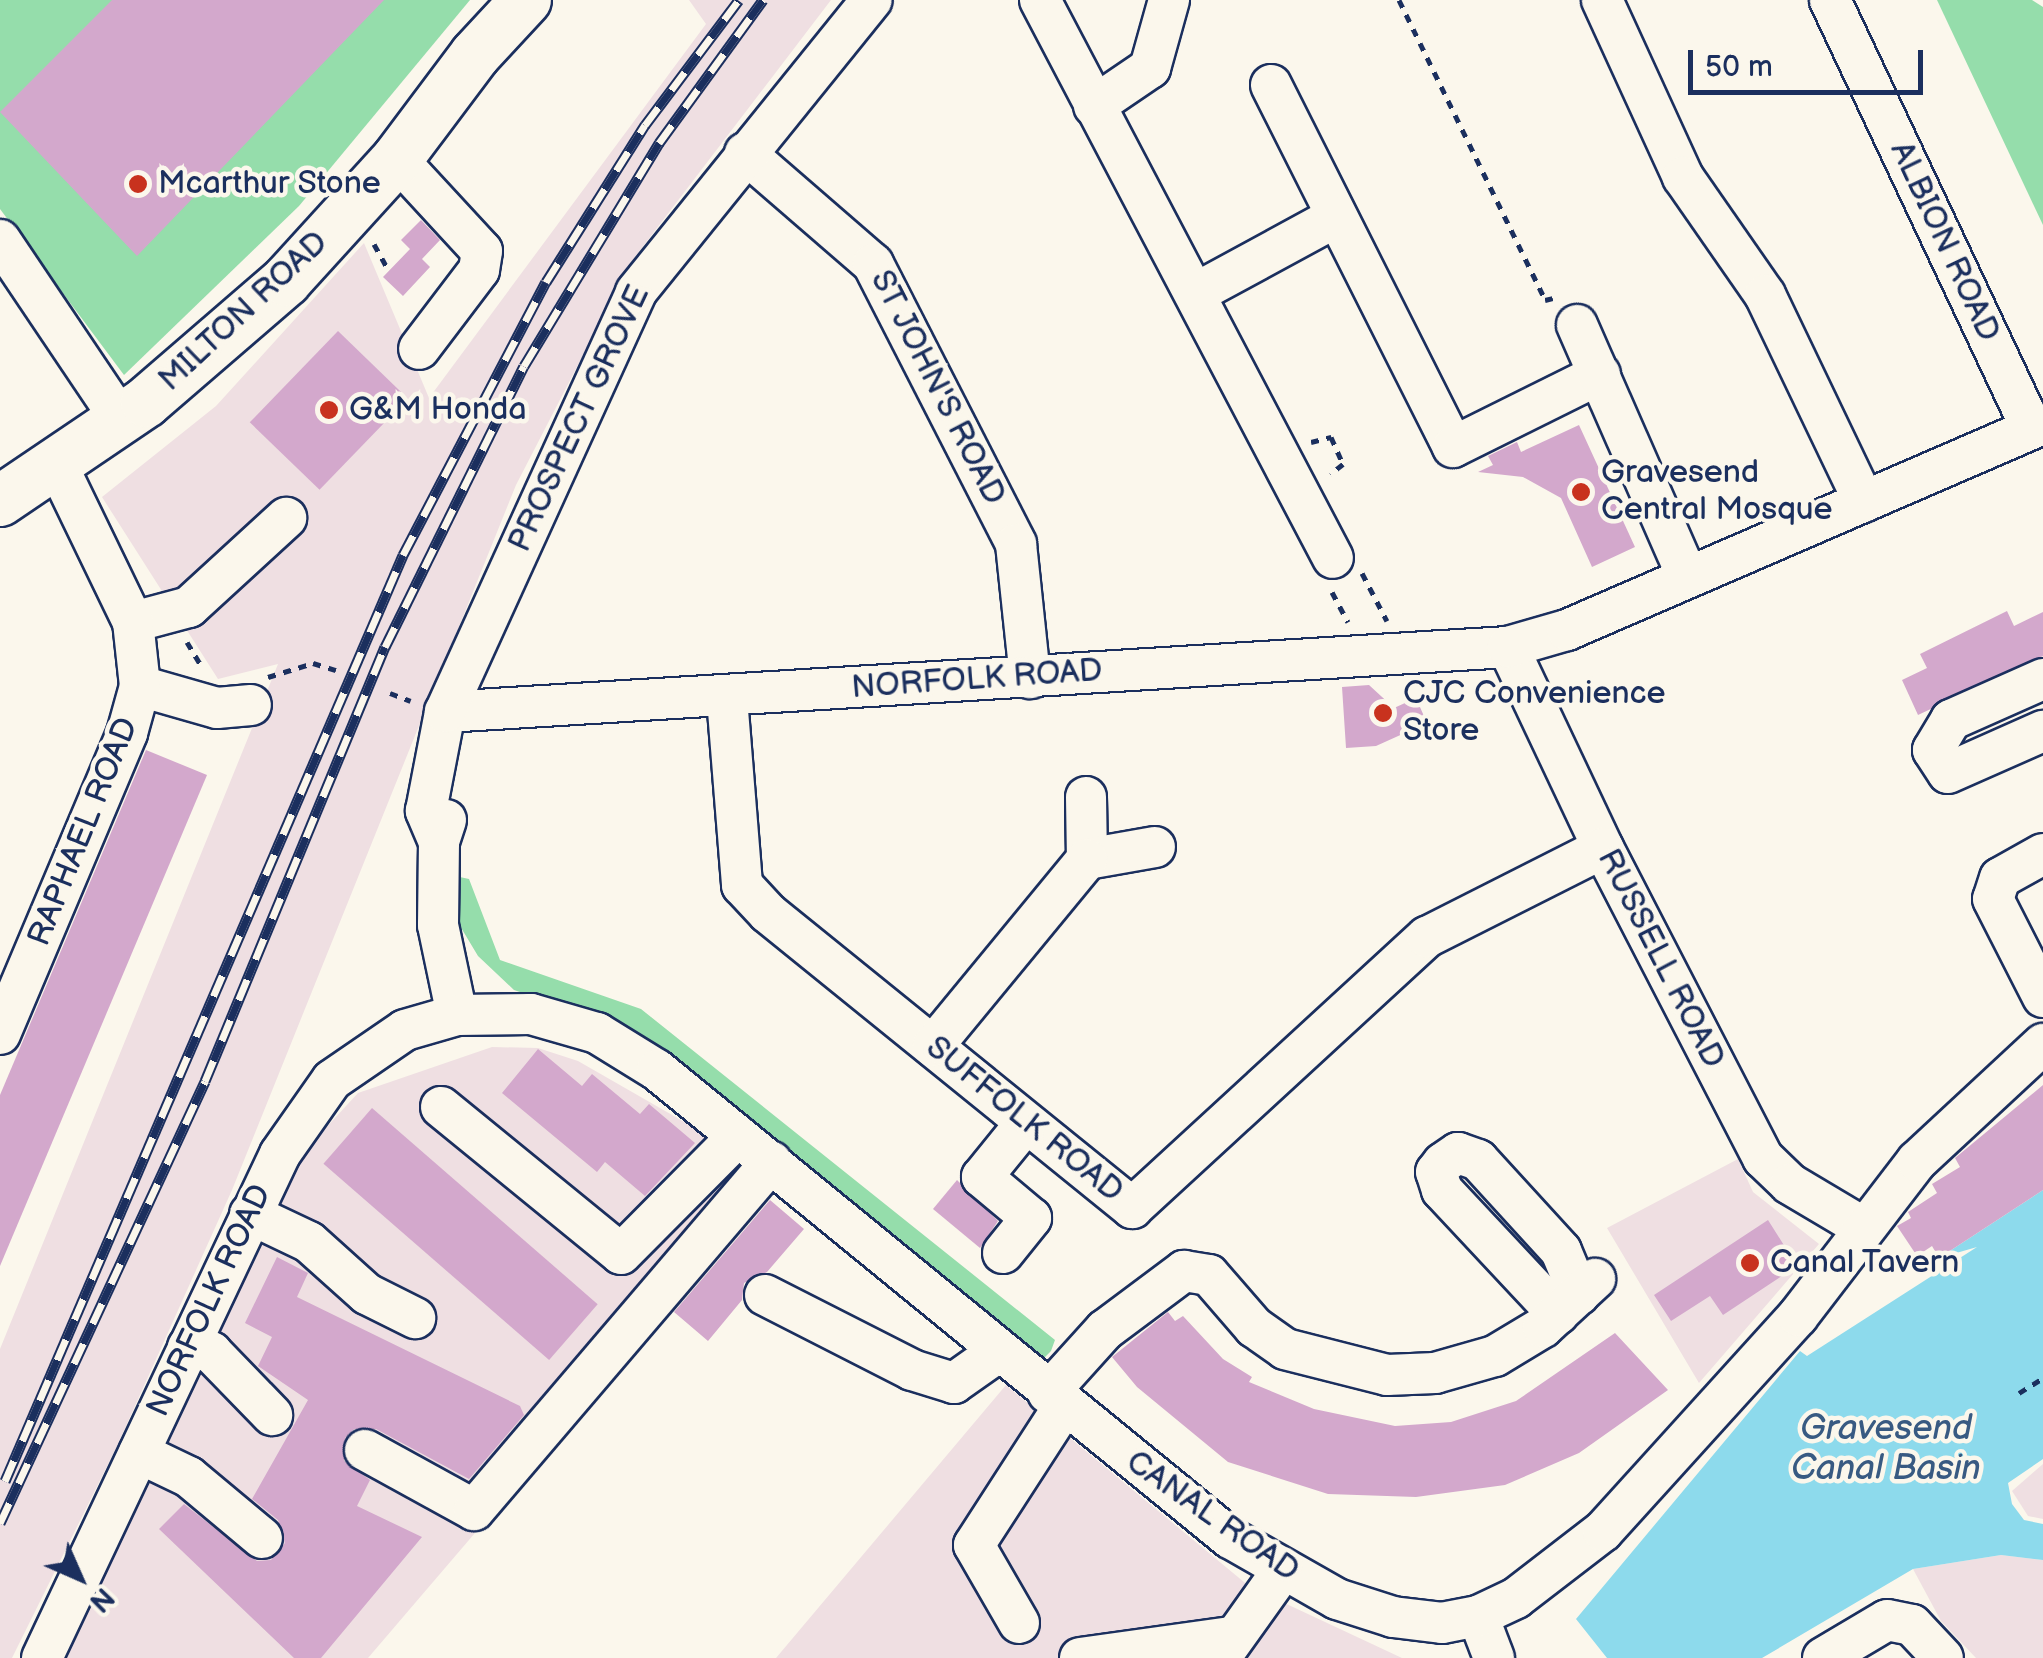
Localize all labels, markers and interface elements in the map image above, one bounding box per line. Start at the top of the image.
scale bar [1693,30,1928,92]
text: 50 m [1705,49,1773,85]
street label: ALBION ROAD [1881,136,2007,348]
place label: Mcarthur Stone [158,165,381,203]
marker: Mcarthur Stone [127,173,149,195]
street label: MILTON ROAD [152,224,336,400]
street label: ST JOHN'S ROAD [861,264,1013,512]
street label: PROSPECT GROVE [501,280,659,558]
place label: G&M Honda [349,391,527,429]
marker: G&M Honda [318,399,340,421]
place label: Gravesend Central Mosque [1601,455,1833,530]
marker: Gravesend Central Mosque [1570,481,1592,503]
street label: NORFOLK ROAD [850,652,1104,708]
place label: CJC Convenience Store [1403,676,1666,751]
marker: CJC Convenience Store [1372,702,1394,724]
street label: RAPHAEL ROAD [21,712,147,952]
street label: RUSSELL ROAD [1588,843,1732,1075]
street label: SUFFOLK ROAD [918,1029,1130,1211]
street label: NORFOLK ROAD [139,1179,281,1423]
place label: Canal Tavern [1770,1244,1960,1282]
marker: Canal Tavern [1739,1252,1761,1274]
water label: Gravesend Canal Basin [1791,1408,1981,1490]
street label: CANAL ROAD [1118,1443,1306,1591]
north arrow [30,1528,130,1628]
text: N [82,1580,121,1619]

